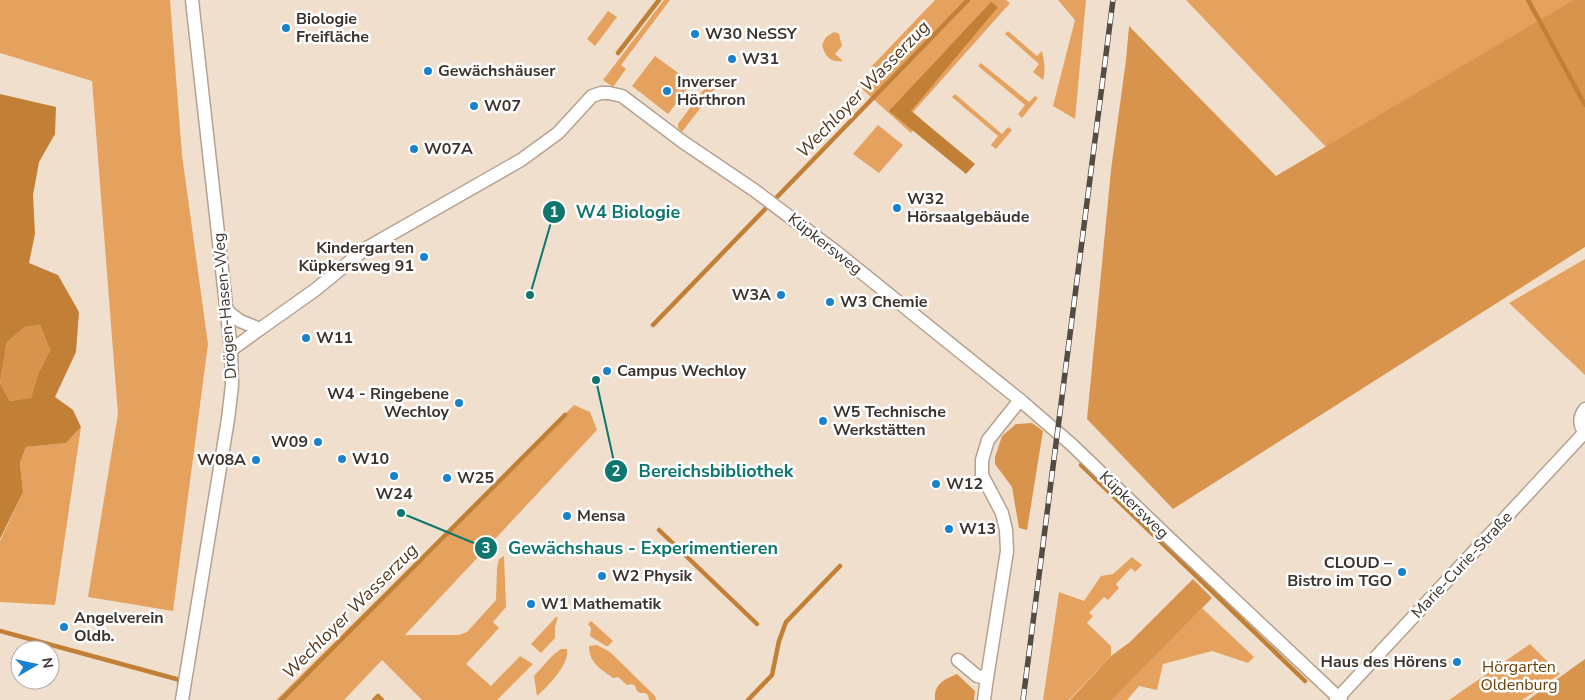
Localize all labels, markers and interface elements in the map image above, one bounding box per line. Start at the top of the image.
place label: Biologie Freifläche [296,8,369,48]
water label: Wechloyer Wasserzug [791,15,935,163]
marker: Biologie Freifläche [280,22,292,34]
place label: W30 NeSSY [705,23,798,45]
marker: W30 NeSSY [689,28,701,40]
place label: W31 [742,48,779,70]
marker: W31 [726,53,738,65]
place label: Gewächshäuser [438,60,556,82]
marker: Gewächshäuser [422,65,434,77]
place label: Inverser Hörthron [677,71,746,111]
marker: Inverser Hörthron [661,85,673,97]
place label: W07 [484,95,521,117]
marker: W07 [468,100,480,112]
place label: W07A [424,138,473,160]
marker: W07A [408,143,420,155]
place label: W32 Hörsaalgebäude [907,188,1030,228]
callout: W4 Biologie [541,195,691,228]
text: W4 Biologie [576,200,680,224]
text: 1 [549,202,559,222]
marker: W32 Hörsaalgebäude [891,202,903,214]
street label: Küpkersweg [783,208,867,280]
street label: Drögen-Hasen-Weg [208,232,242,380]
place label: Kindergarten Küpkersweg 91 [298,237,414,277]
marker: Kindergarten Küpkersweg 91 [418,251,430,263]
place label: W3A [732,284,771,306]
marker: W3A [775,289,787,301]
place label: W3 Chemie [840,291,928,313]
marker: W3 Chemie [824,296,836,308]
place label: W11 [316,327,353,349]
marker: W11 [300,332,312,344]
place label: Campus Wechloy [617,360,747,382]
marker: Campus Wechloy [601,365,613,377]
place label: W4 - Ringebene Wechloy [327,383,450,423]
marker: W4 - Ringebene Wechloy [453,397,465,409]
place label: W5 Technische Werkstätten [833,401,946,441]
marker: W5 Technische Werkstätten [817,415,829,427]
place label: W09 [271,431,308,453]
marker: W09 [312,436,324,448]
place label: W10 [352,448,389,470]
place label: W08A [197,449,246,471]
marker: W10 [336,453,348,465]
marker: W08A [250,454,262,466]
callout: Bereichsbibliothek [603,454,803,487]
text: Bereichsbibliothek [639,459,794,483]
text: 2 [611,461,621,481]
street label: Küpkersweg [1094,466,1174,544]
place label: W25 [457,467,494,489]
marker: W24 [388,470,400,482]
marker: W25 [441,472,453,484]
place label: W12 [946,473,983,495]
marker: W12 [930,478,942,490]
place label: W24 [375,483,413,505]
place label: Mensa [577,505,625,527]
street label: Marie-Curie-Straße [1407,507,1517,623]
marker: Mensa [561,510,573,522]
place label: W13 [959,518,996,540]
marker: W13 [943,523,955,535]
callout: Gewächshaus - Experimentieren [473,531,788,564]
text: Gewächshaus - Experimentieren [508,536,778,560]
water label: Wechloyer Wasserzug [277,538,423,684]
text: 3 [481,538,491,558]
place label: CLOUD – Bistro im TGO [1287,552,1392,592]
place label: W2 Physik [612,565,693,587]
marker: CLOUD – Bistro im TGO [1396,566,1408,578]
marker: W2 Physik [596,570,608,582]
place label: W1 Mathematik [541,593,662,615]
marker: W1 Mathematik [525,598,537,610]
place label: Angelverein Oldb. [74,607,164,647]
marker: Angelverein Oldb. [58,621,70,633]
north arrow [10,640,60,690]
place label: Haus des Hörens [1321,651,1447,673]
text: N [37,656,58,670]
marker: Haus des Hörens [1451,656,1463,668]
park label: Hörgarten Oldenburg [1480,656,1558,696]

